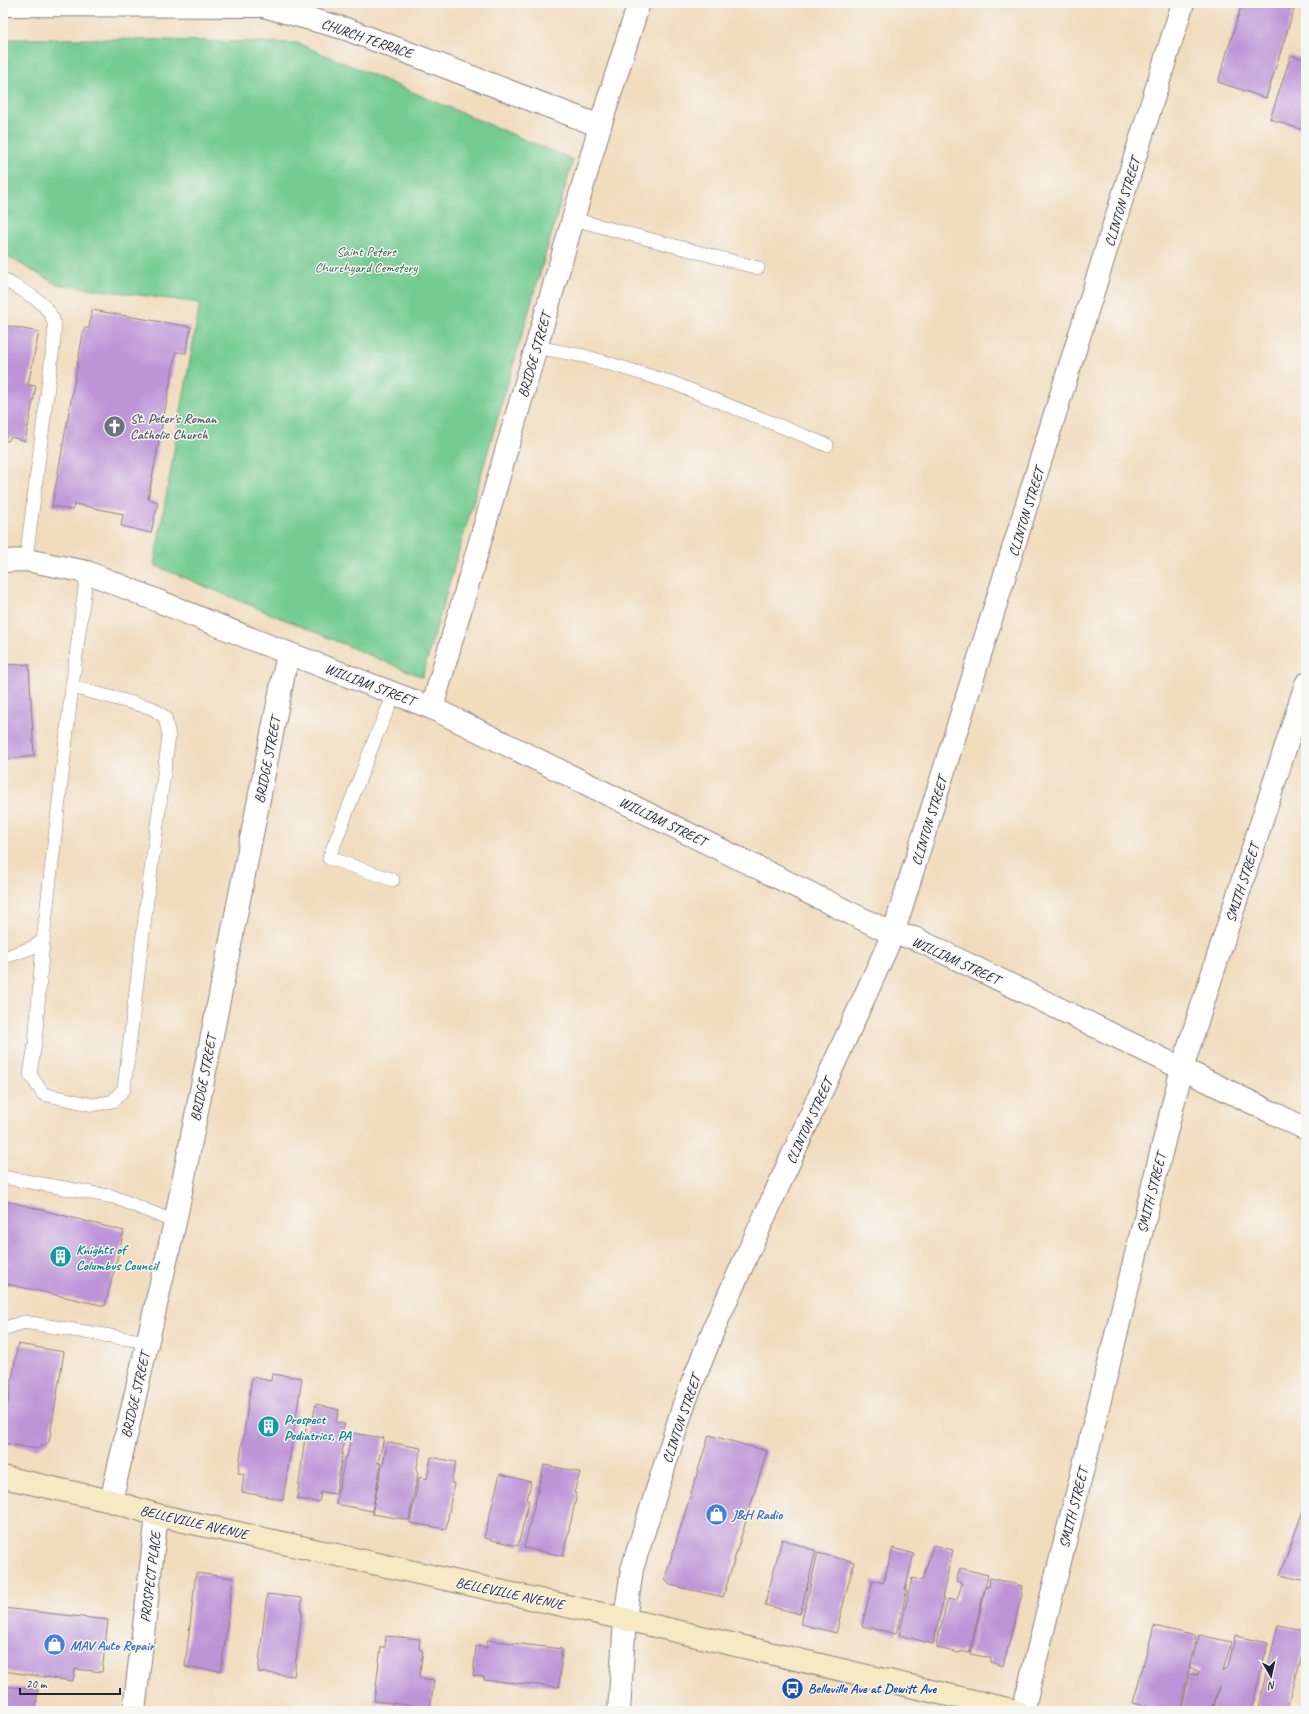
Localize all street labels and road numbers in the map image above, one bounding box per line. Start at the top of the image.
street label: CHURCH TERRACE [319,15,416,62]
street label: CLINTON STREET [1101,152,1145,249]
street label: BRIDGE STREET [514,308,556,399]
street label: CLINTON STREET [1005,462,1049,559]
street label: WILLIAM STREET [323,660,420,711]
street label: BRIDGE STREET [251,712,285,804]
street label: CLINTON STREET [908,771,952,868]
street label: WILLIAM STREET [617,793,712,851]
street label: SMITH STREET [1222,838,1264,925]
street label: WILLIAM STREET [909,933,1005,990]
street label: BRIDGE STREET [187,1030,221,1122]
street label: CLINTON STREET [782,1073,838,1166]
street label: SMITH STREET [1133,1148,1170,1235]
street label: BRIDGE STREET [117,1347,154,1439]
street label: CLINTON STREET [659,1370,706,1465]
street label: SMITH STREET [1055,1463,1092,1550]
street label: BELLEVILLE AVENUE [138,1502,252,1544]
street label: PROSPECT PLACE [137,1529,165,1623]
street label: BELLEVILLE AVENUE [454,1574,568,1614]

